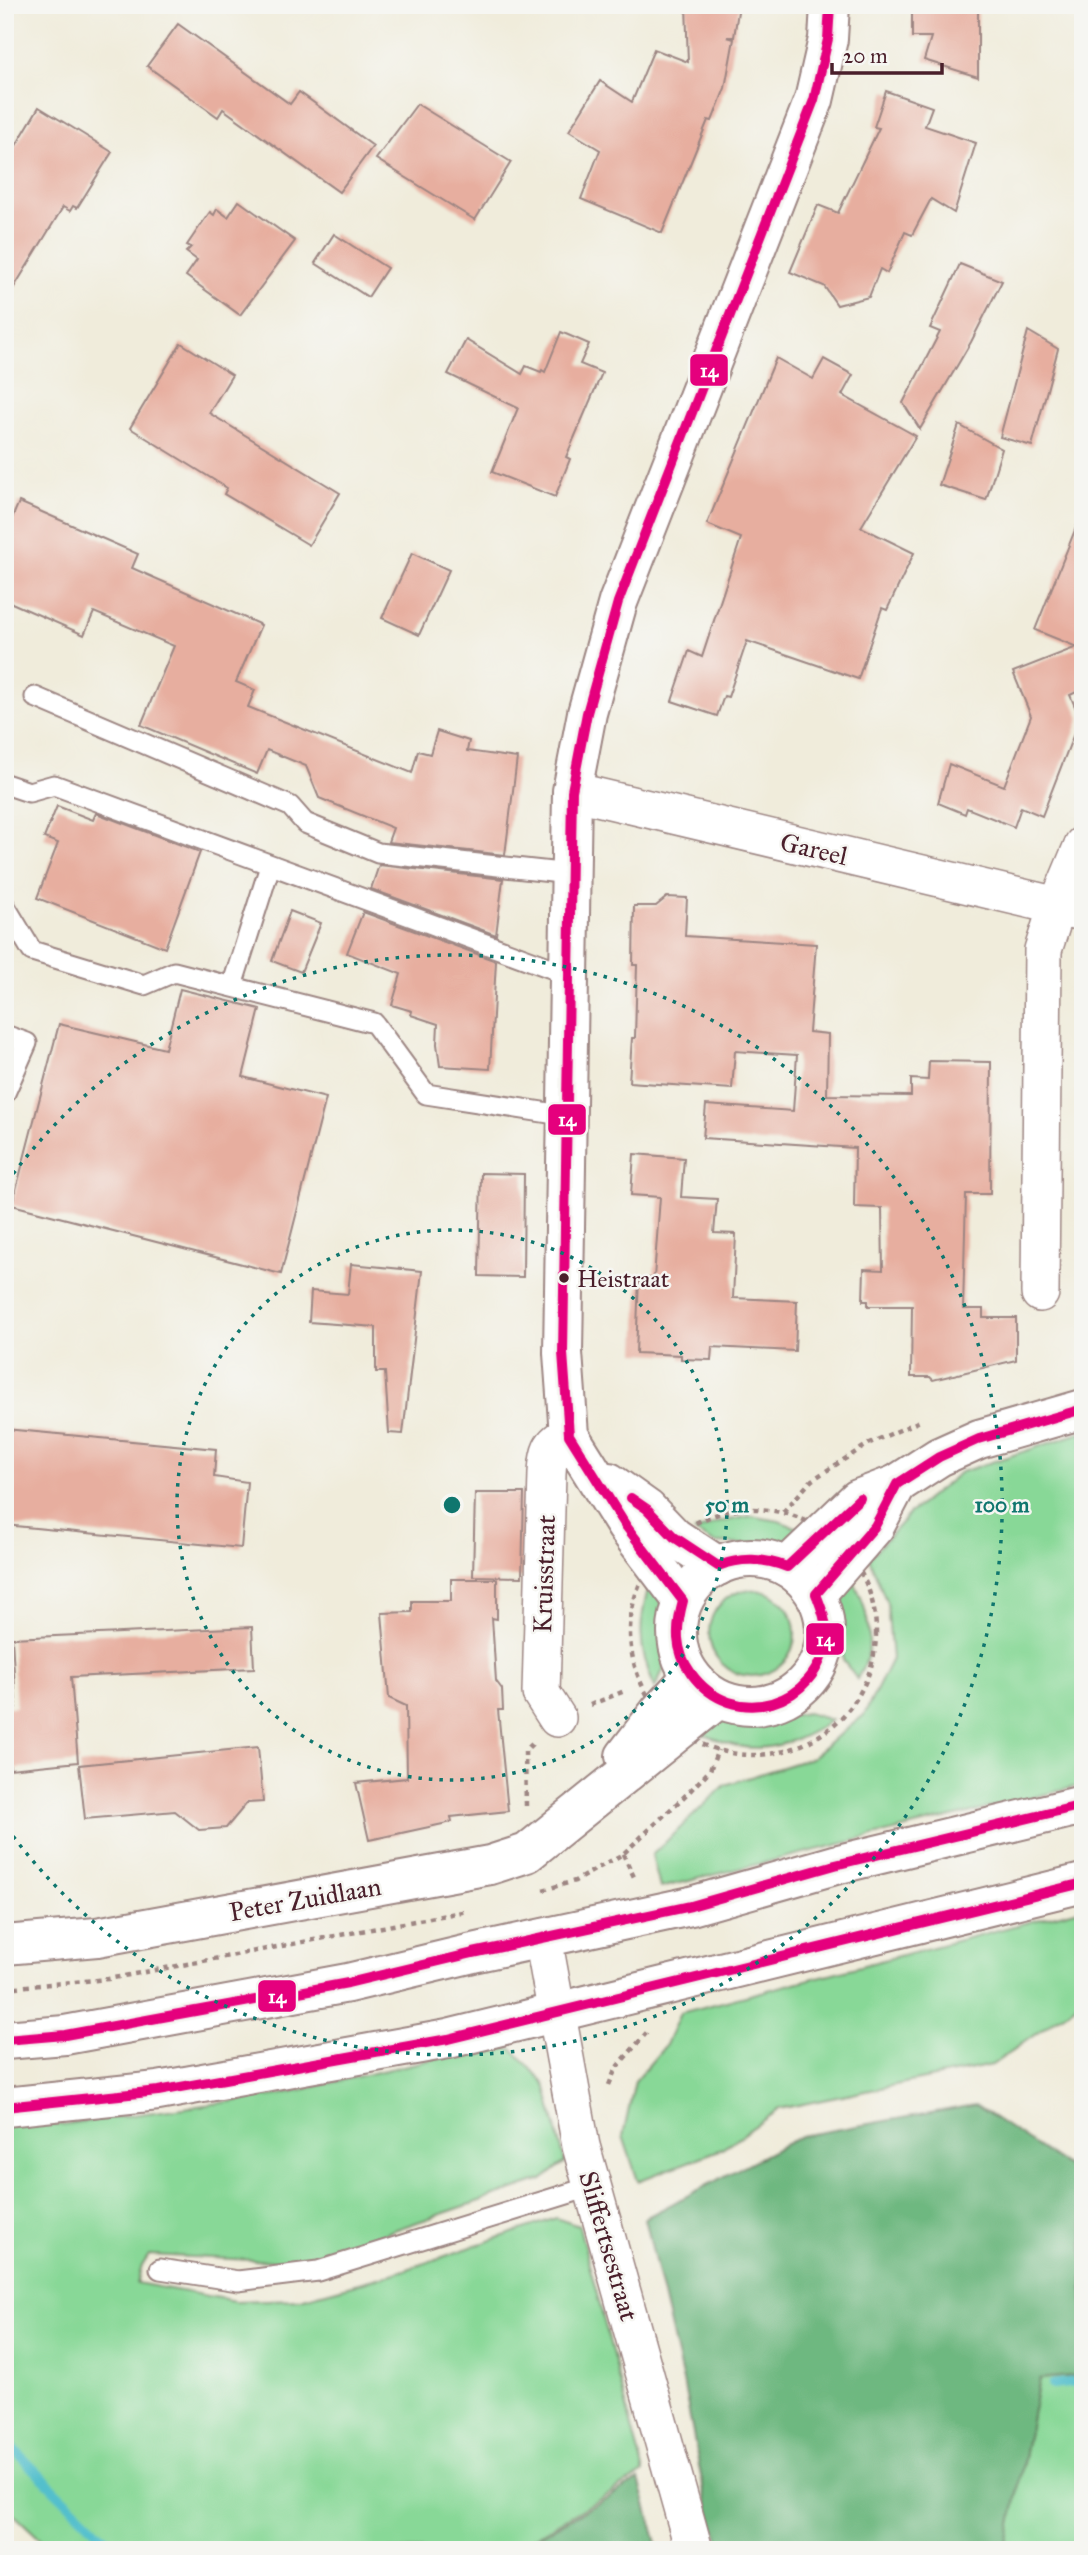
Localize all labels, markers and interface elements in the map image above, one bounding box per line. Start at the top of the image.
scale bar [832,32,943,76]
text: 20 m [843,43,888,69]
line badge: 14 [689,353,729,387]
text: 14 [700,359,719,383]
street label: Gareel [777,826,851,872]
line badge: 14 [547,1103,587,1136]
text: 14 [558,1108,577,1132]
place label: Heistraat [577,1264,670,1294]
marker: Heistraat [557,1271,571,1285]
text: 50 m [705,1492,749,1518]
text: 100 m [975,1492,1030,1518]
centre of rings [440,1493,464,1517]
street label: Kruisstraat [526,1514,562,1634]
line badge: 14 [805,1622,845,1656]
text: 14 [816,1628,835,1652]
street label: Peter Zuidlaan [227,1870,383,1928]
line badge: 14 [257,1979,297,2013]
text: 14 [268,1985,287,2009]
street label: Sliffertsestraat [572,2167,646,2325]

